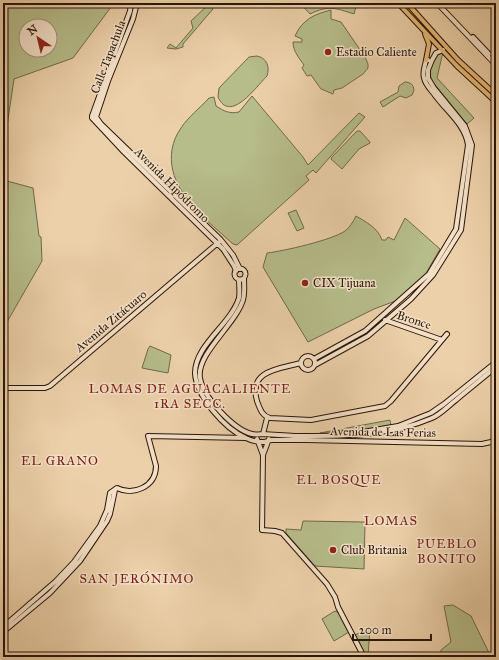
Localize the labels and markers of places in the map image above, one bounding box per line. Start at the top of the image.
place label: Estadio Caliente [336,45,417,59]
marker: Estadio Caliente [323,47,333,57]
place label: CIX Tijuana [313,276,377,290]
marker: CIX Tijuana [300,278,310,288]
place label: Club Britania [341,543,408,557]
marker: Club Britania [328,545,338,555]

